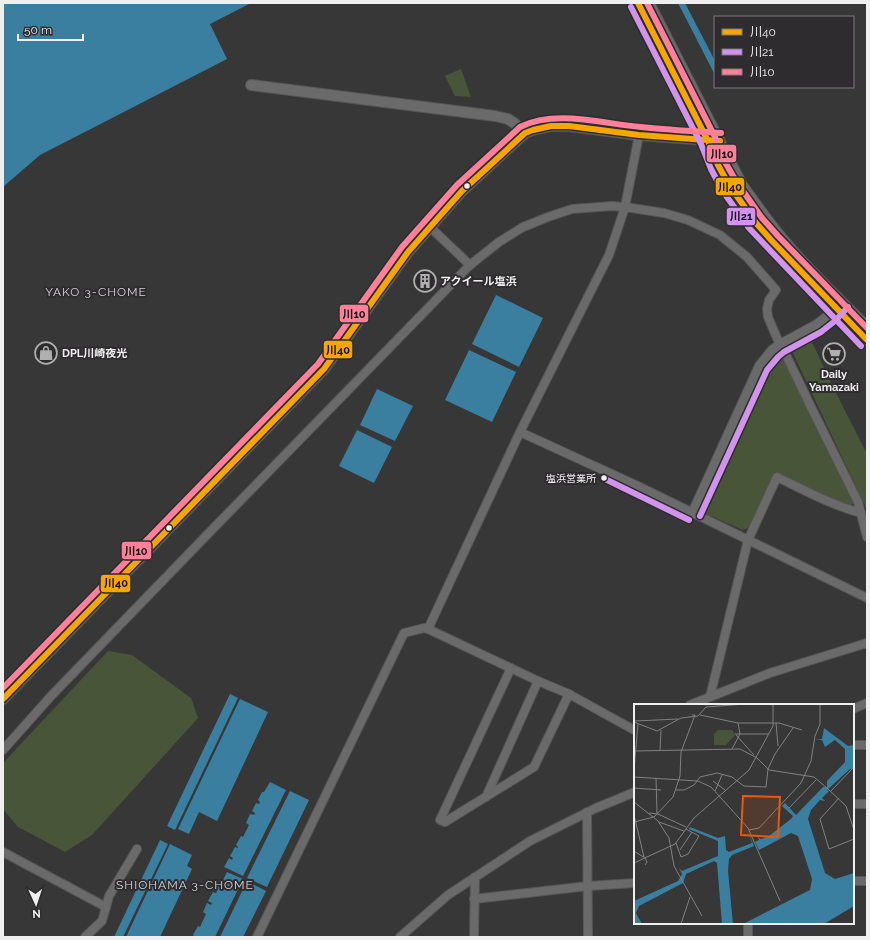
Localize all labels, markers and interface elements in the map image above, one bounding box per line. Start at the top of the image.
scale bar [18,16,83,42]
legend [714,16,854,88]
text: 50 m [24,23,52,37]
text: 川40 [750,25,776,39]
text: 川21 [750,45,773,59]
text: 川10 [750,65,774,79]
line badge: 川10 [706,144,737,163]
text: 川10 [710,148,734,161]
line badge: 川40 [715,177,745,196]
unlabelled marker [462,181,472,191]
text: 川40 [718,181,742,194]
line badge: 川21 [726,207,756,226]
text: 川21 [730,210,753,223]
building icon: アクイール塩浜 [412,268,438,294]
place label: アクイール塩浜 [440,275,516,288]
district label: YAKO 3-CHOME [45,285,147,299]
line badge: 川10 [339,304,369,323]
text: 川10 [342,308,366,321]
shop icon: DPL川崎夜光 [33,340,59,366]
line badge: 川40 [323,340,353,359]
supermarket icon: Daily Yamazaki [821,341,847,367]
text: 川40 [326,344,350,357]
place label: DPL川崎夜光 [62,347,127,360]
place label: Daily Yamazaki [809,368,859,394]
place label: 塩浜営業所 [546,473,596,484]
marker: 塩浜営業所 [599,473,609,483]
unlabelled marker [164,523,174,533]
line badge: 川10 [121,541,152,560]
text: 川10 [124,545,148,558]
line badge: 川40 [100,574,131,593]
text: 川40 [104,577,128,590]
inset map [634,704,854,924]
district label: SHIOHAMA 3-CHOME [116,878,254,892]
north arrow [16,884,56,924]
text: N [32,907,41,920]

